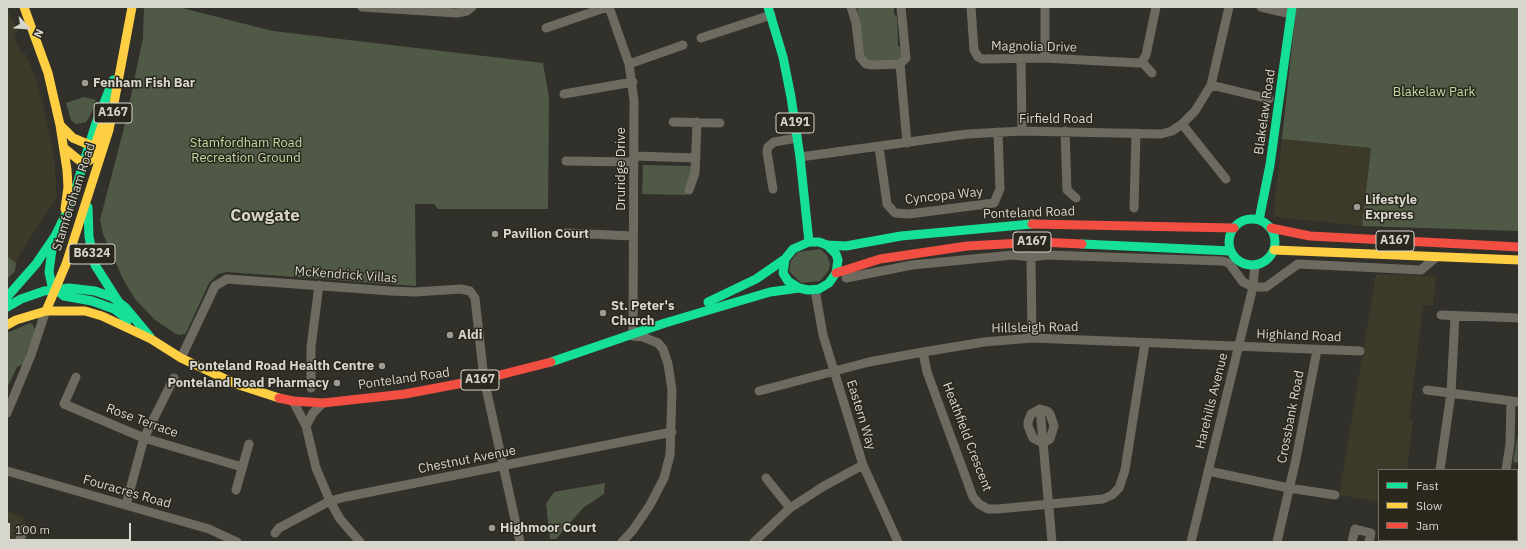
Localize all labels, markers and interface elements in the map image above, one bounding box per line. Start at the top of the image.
north arrow [8,8,48,48]
text: N [31,27,47,40]
street label: Magnolia Drive [991,38,1077,56]
street label: Blakelaw Road [1251,68,1279,156]
place label: Fenham Fish Bar [93,75,195,91]
marker: Fenham Fish Bar [80,78,90,88]
park label: Blakelaw Park [1393,84,1475,100]
road number: A167 [94,103,132,123]
street label: Firfield Road [1019,111,1093,127]
road number: A191 [776,113,814,133]
street label: Druridge Drive [613,127,629,211]
park label: Stamfordham Road Recreation Ground [190,135,302,166]
street label: Stamfordham Road [49,141,99,253]
street label: Cyncopa Way [904,184,984,208]
place label: Lifestyle Express [1365,192,1417,223]
marker: Lifestyle Express [1352,202,1362,212]
street label: Ponteland Road [983,204,1075,222]
district label: Cowgate [230,206,300,226]
place label: Pavilion Court [503,226,589,242]
marker: Pavilion Court [490,229,500,239]
road number: A167 [1376,231,1414,251]
road number: A167 [1013,232,1051,252]
road number: B6324 [69,244,115,264]
street label: McKendrick Villas [294,264,398,286]
place label: St. Peter's Church [611,298,675,329]
marker: St. Peter's Church [598,308,608,318]
street label: Hillsleigh Road [991,319,1079,337]
place label: Aldi [458,327,482,343]
street label: Highland Road [1256,327,1342,345]
marker: Aldi [445,330,455,340]
street label: Harehills Avenue [1193,351,1231,451]
place label: Ponteland Road Health Centre [189,358,374,374]
marker: Ponteland Road Health Centre [377,361,387,371]
street label: Ponteland Road [357,365,451,393]
street label: Crossbank Road [1274,369,1308,465]
road number: A167 [461,370,499,390]
place label: Ponteland Road Pharmacy [167,375,329,391]
marker: Ponteland Road Pharmacy [332,378,342,388]
street label: Eastern Way [843,378,879,452]
street label: Heathfield Crescent [939,380,995,494]
street label: Rose Terrace [104,401,180,441]
street label: Chestnut Avenue [417,443,517,477]
legend [1378,469,1518,541]
street label: Fouracres Road [81,472,173,512]
text: Fast [1416,478,1439,493]
text: Slow [1416,498,1442,513]
scale bar [10,515,133,541]
text: Jam [1416,518,1439,533]
place label: Highmoor Court [500,520,596,536]
text: 100 m [15,522,50,537]
marker: Highmoor Court [487,523,497,533]

